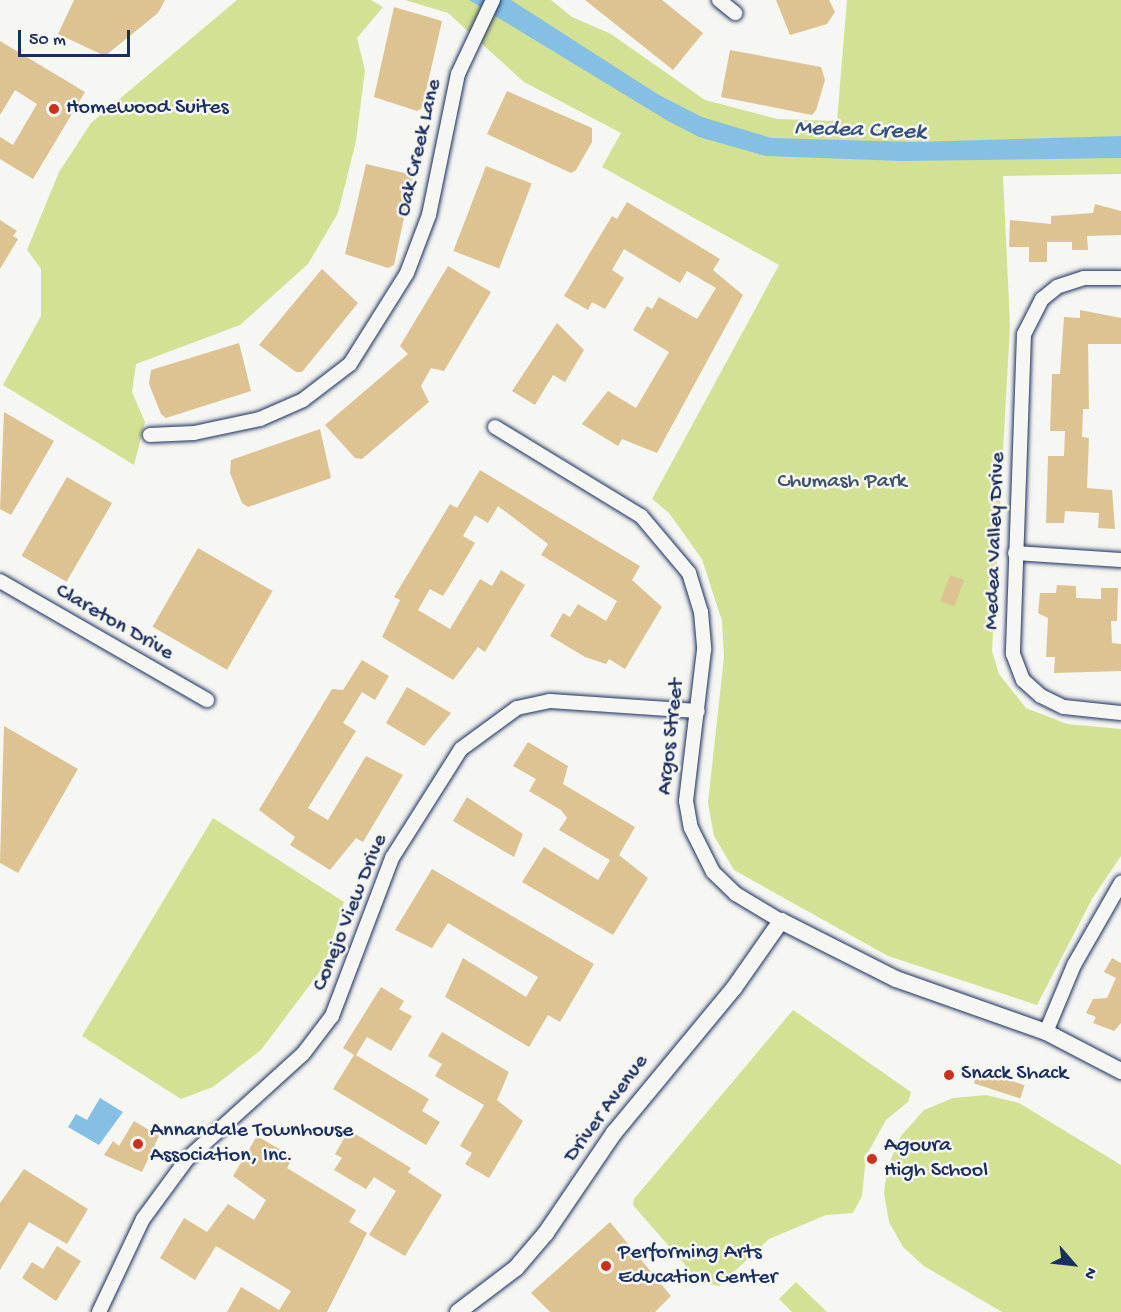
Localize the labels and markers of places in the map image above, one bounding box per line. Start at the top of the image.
place label: Homewood Suites [66,96,229,122]
marker: Homewood Suites [47,102,61,116]
place label: Snack Shack [961,1062,1068,1088]
marker: Snack Shack [942,1068,956,1082]
place label: Annandale Townhouse Association, Inc. [150,1118,353,1170]
place label: Agoura High School [884,1133,988,1184]
marker: Annandale Townhouse Association, Inc. [131,1137,145,1151]
marker: Agoura High School [865,1152,879,1166]
place label: Performing Arts Education Center [618,1240,777,1292]
marker: Performing Arts Education Center [599,1259,613,1273]

